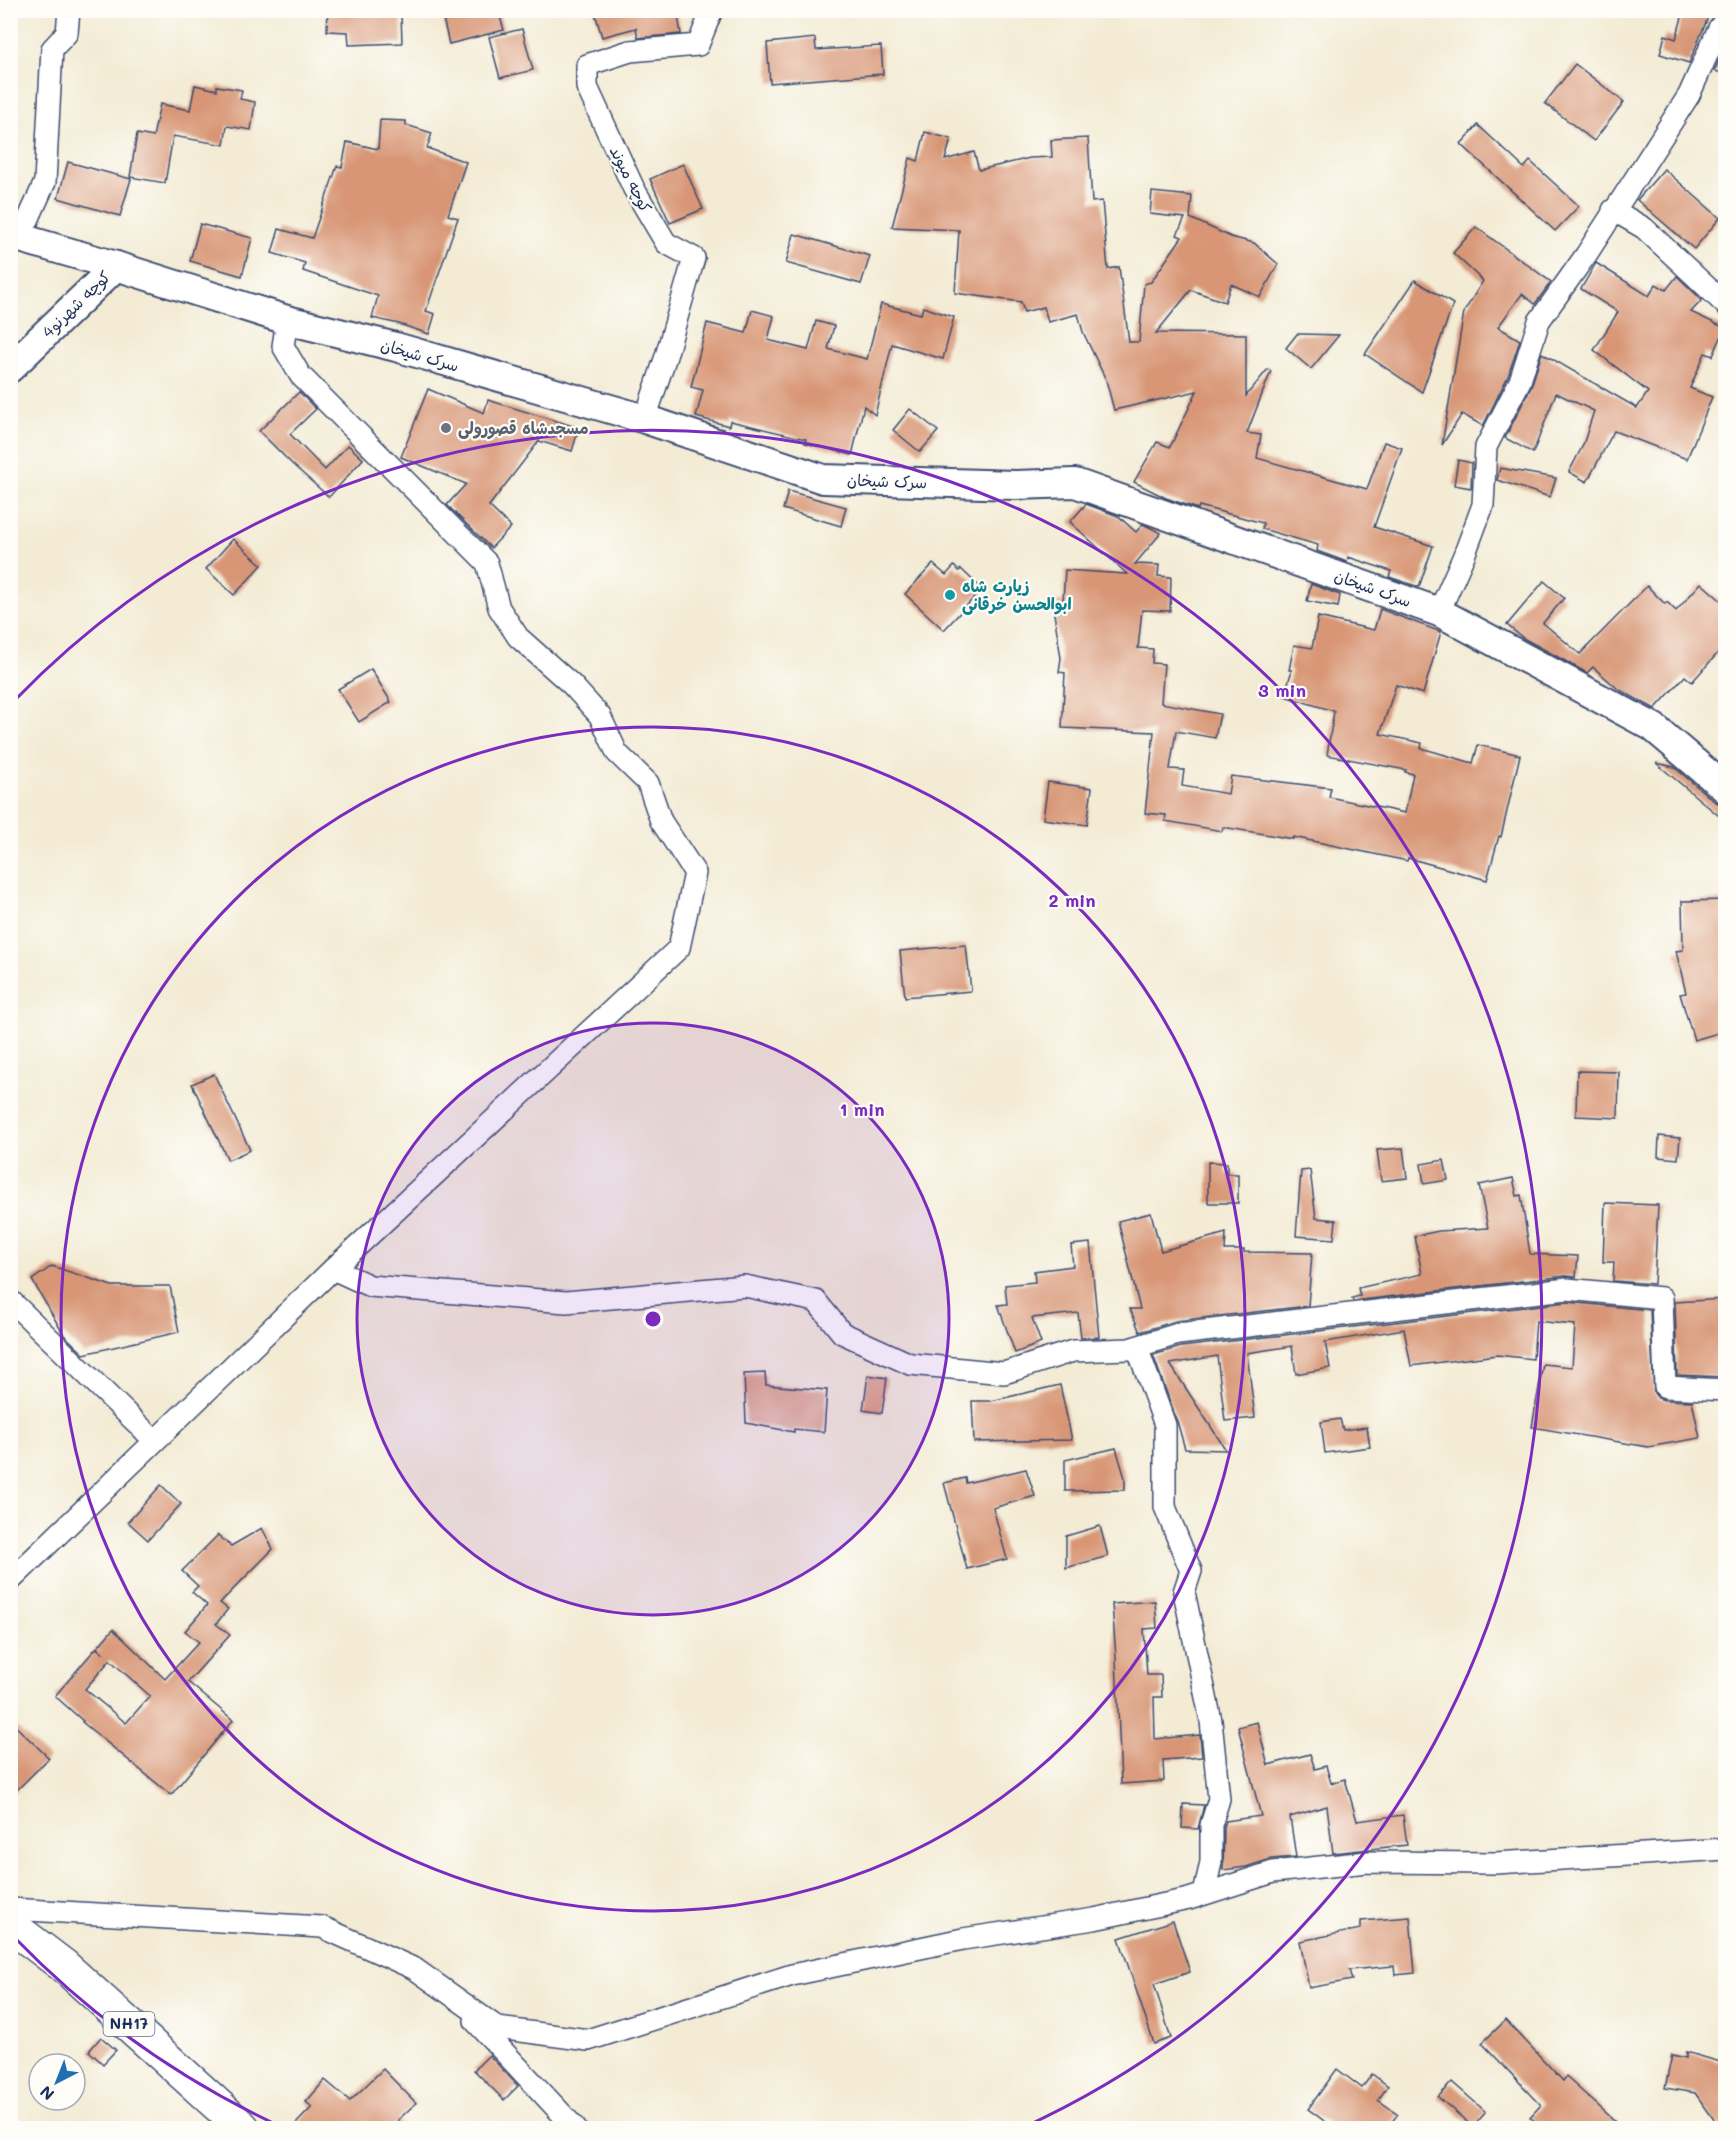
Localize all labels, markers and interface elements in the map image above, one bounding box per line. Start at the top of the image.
street label: کوچه میوند [605,142,657,216]
street label: کوچه شهرنو4 [37,266,115,342]
street label: سرک شیخان [379,333,462,376]
place label: مسجدشاه قصورولی [458,417,589,440]
marker: مسجدشاه قصورولی [439,421,453,435]
street label: سرک شیخان [847,469,928,492]
street label: سرک شیخان [1332,564,1415,611]
place label: زیارت شاه ابوالحسن خرقانی [962,575,1071,615]
marker: زیارت شاه ابوالحسن خرقانی [943,588,957,602]
text: 3 min [1258,678,1306,702]
text: 2 min [1048,888,1096,912]
text: 1 min [839,1097,885,1121]
centre of rings [643,1309,663,1329]
road number: NH17 [104,2012,154,2036]
north arrow [27,2052,87,2112]
text: N [35,2082,58,2105]

